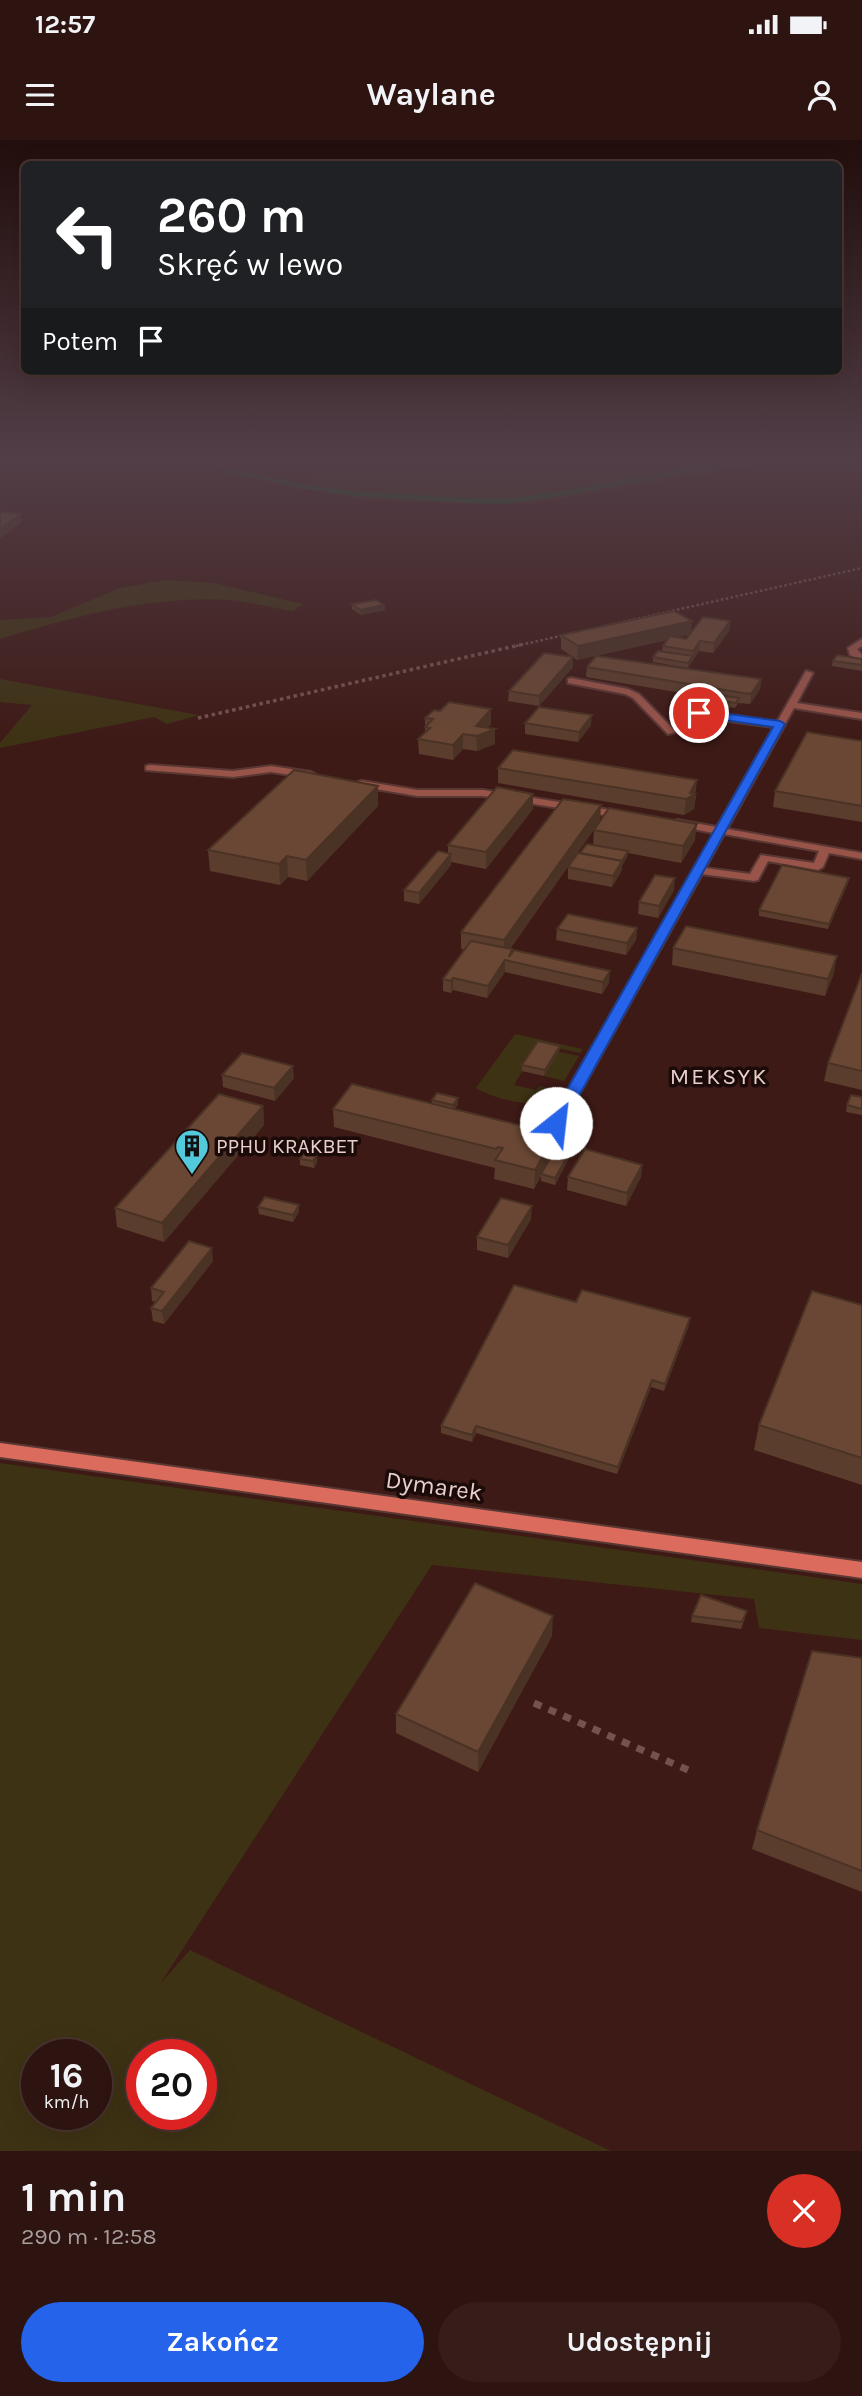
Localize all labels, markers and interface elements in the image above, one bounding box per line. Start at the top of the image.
text: 12:57 [35,9,95,40]
icon: menu [21,76,59,114]
text: Waylane [366,76,496,113]
icon: person [803,76,841,114]
text: 260 m [157,187,306,244]
icon: left [42,189,133,280]
text: Skręć w lewo [157,246,343,283]
icon: arrive [132,322,170,360]
text: Potem [42,326,118,357]
pin [669,683,729,743]
icon: arrive [680,694,718,732]
district label: MEKSYK [670,1063,768,1090]
position arrow [519,1086,593,1160]
building icon: PPHU KRAKBET [173,1127,211,1176]
place label: PPHU KRAKBET [216,1134,358,1158]
street label: Dymarek [384,1465,484,1507]
speed limit sign: 20 [126,2039,217,2130]
text: 16 [50,2055,83,2096]
text: km/h [44,2091,89,2113]
text: 1 min [21,2172,126,2222]
button: close [767,2174,841,2248]
text: 290 m · 12:58 [21,2223,157,2250]
button: Zakończ [21,2302,424,2382]
button: Udostępnij [438,2302,841,2382]

